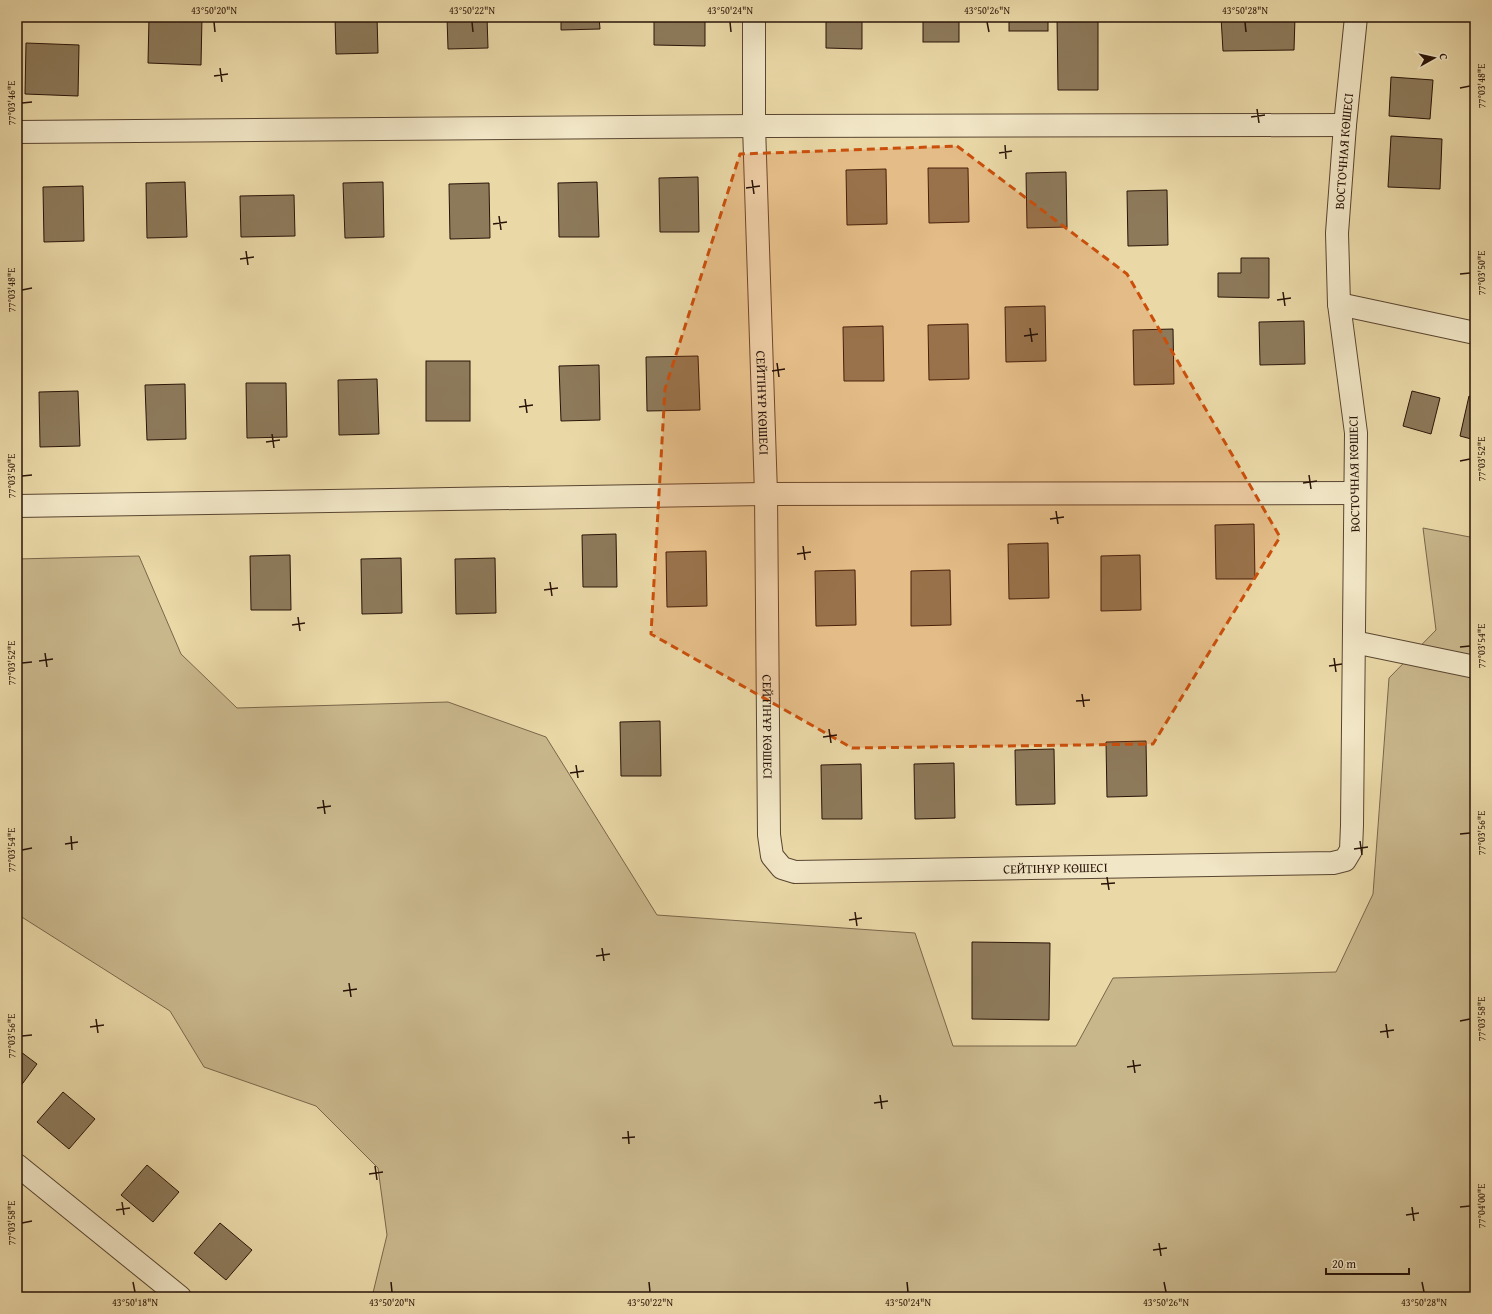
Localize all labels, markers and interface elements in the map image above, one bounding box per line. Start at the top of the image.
text: 43°50'20"N [191,3,237,18]
text: 43°50'22"N [449,3,495,18]
text: 43°50'24"N [707,3,753,18]
text: 43°50'26"N [964,3,1010,18]
text: 43°50'28"N [1222,3,1268,18]
north arrow [1414,38,1454,78]
text: С [1436,52,1452,61]
text: 77°03'48"E [1474,64,1489,108]
text: 77°03'46"E [4,81,19,125]
street label: ВОСТОЧНАЯ КӨШЕСІ [1329,92,1358,210]
text: 77°03'50"E [1474,251,1489,295]
text: 77°03'48"E [4,268,19,312]
street label: СЕЙТІНҰР КӨШЕСІ [752,350,774,455]
street label: ВОСТОЧНАЯ КӨШЕСІ [1343,415,1365,533]
text: 77°03'52"E [1474,437,1489,481]
text: 77°03'50"E [4,454,19,498]
text: 77°03'54"E [1474,624,1489,668]
text: 77°03'52"E [4,641,19,685]
street label: СЕЙТІНҰР КӨШЕСІ [758,674,778,779]
text: 77°03'56"E [1474,811,1489,855]
text: 77°03'54"E [4,828,19,872]
street label: СЕЙТІНҰР КӨШЕСІ [1003,857,1108,878]
text: 77°03'58"E [1474,997,1489,1041]
text: 77°03'56"E [4,1014,19,1058]
text: 77°04'00"E [1474,1184,1489,1228]
text: 77°03'58"E [4,1201,19,1245]
scale bar [1326,1250,1409,1276]
text: 20 m [1332,1255,1356,1272]
text: 43°50'18"N [112,1295,158,1310]
text: 43°50'20"N [369,1295,415,1310]
text: 43°50'22"N [627,1295,673,1310]
text: 43°50'24"N [885,1295,931,1310]
text: 43°50'26"N [1143,1295,1189,1310]
text: 43°50'28"N [1401,1295,1447,1310]

